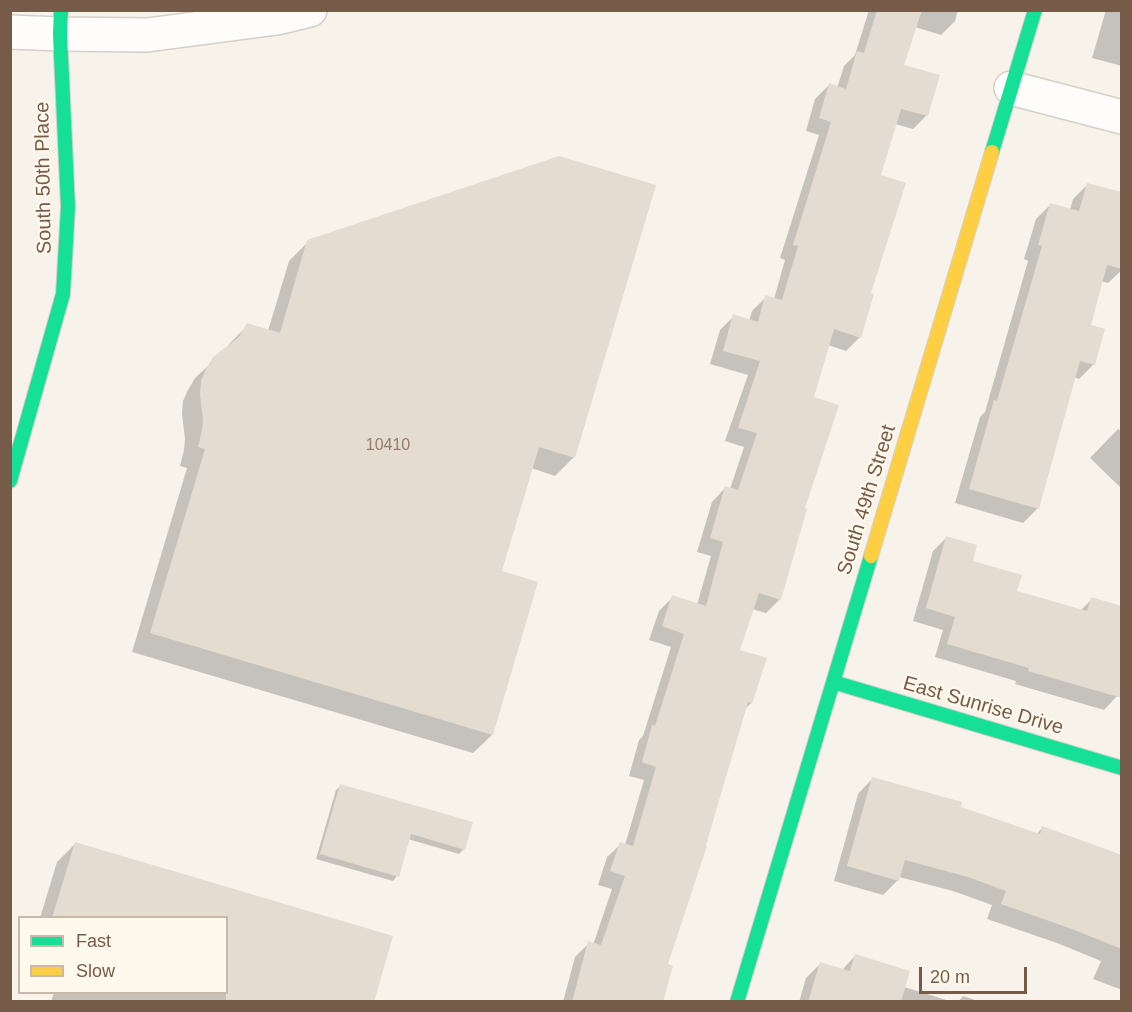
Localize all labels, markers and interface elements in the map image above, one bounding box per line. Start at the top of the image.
street label: South 50th Place [31,102,57,254]
street label: South 49th Street [833,422,901,578]
house number: 10410 [366,436,410,456]
street label: East Sunrise Drive [900,672,1066,740]
legend [18,916,228,994]
text: Fast [76,931,111,951]
scale bar [922,955,1030,993]
text: Slow [76,961,115,981]
text: 20 m [930,967,970,987]

